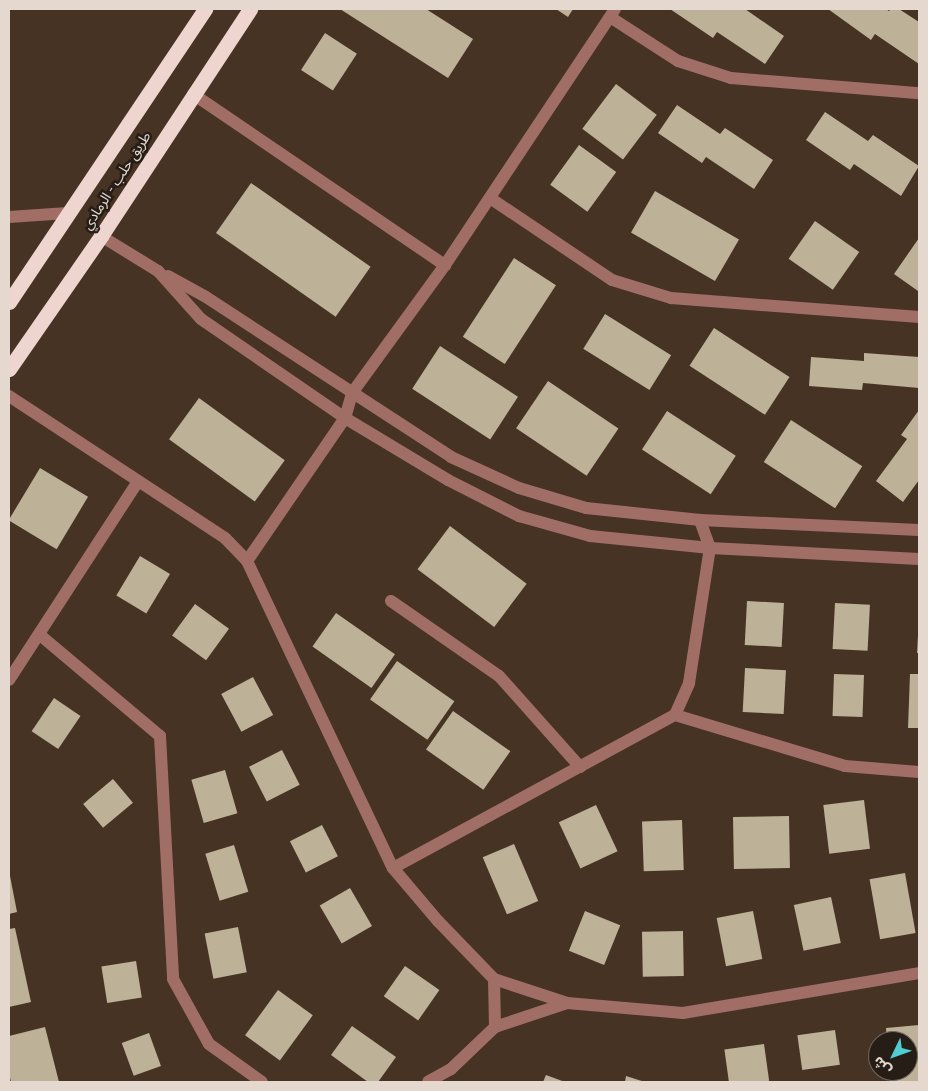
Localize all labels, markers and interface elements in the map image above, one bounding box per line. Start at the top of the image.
street label: طريق حلب - الرمادي [79,129,155,233]
north arrow [868,1031,918,1081]
text: ش [869,1053,895,1079]

